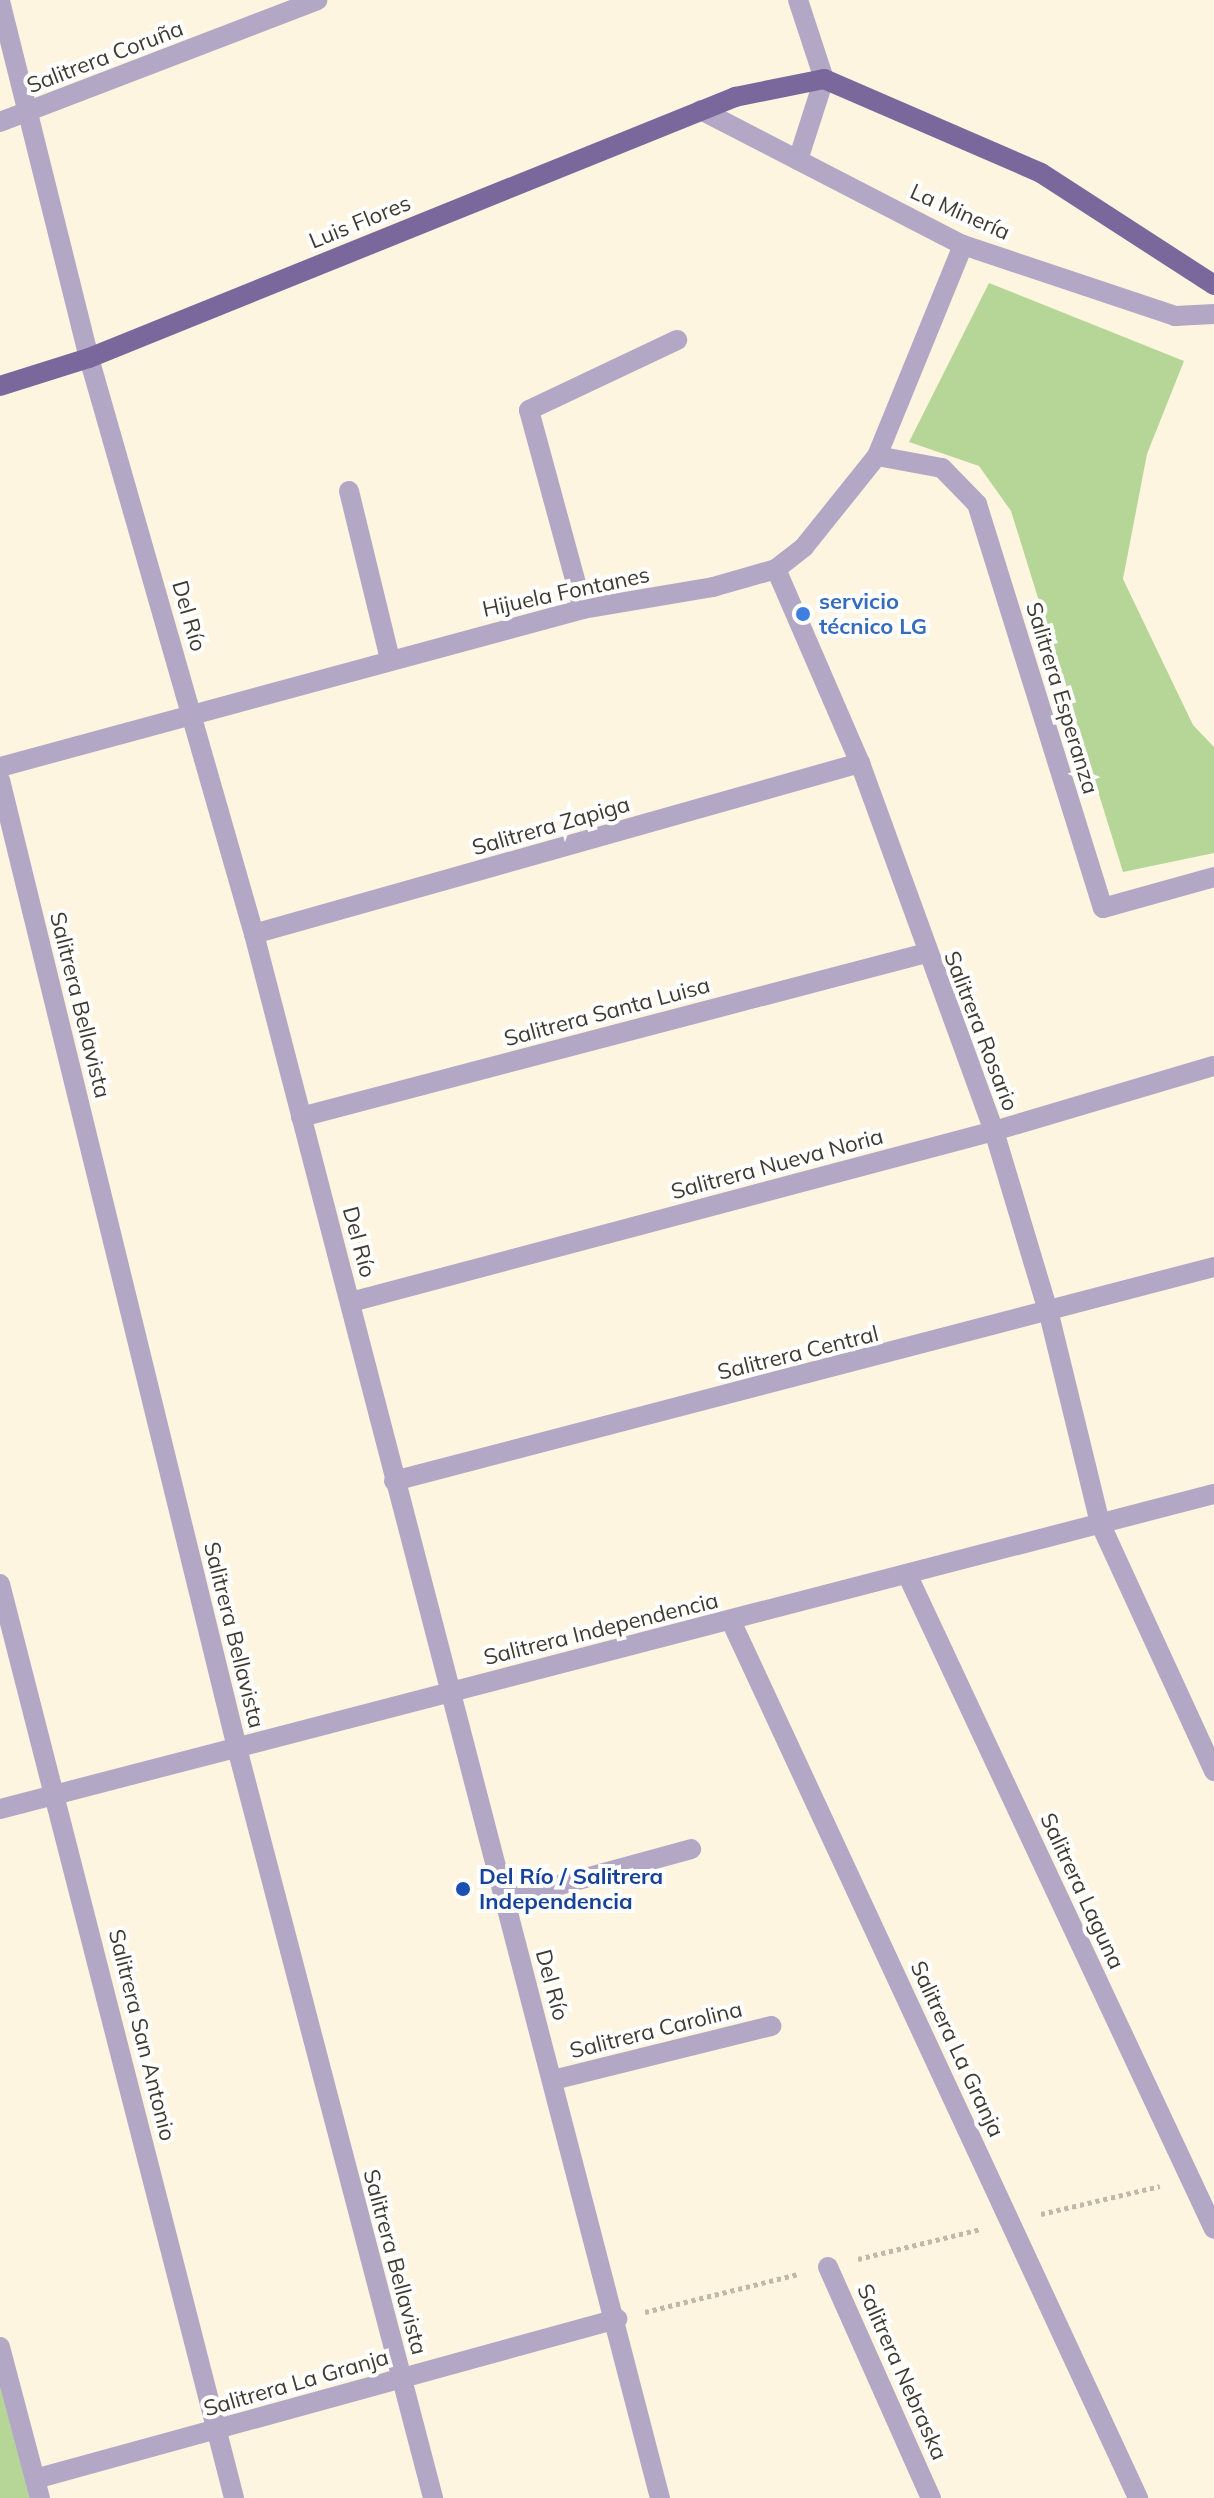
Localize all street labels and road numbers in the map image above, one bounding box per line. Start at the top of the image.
street label: Salitrera Coruña [23,15,187,99]
street label: La Minería [906,178,1014,246]
street label: Luis Flores [305,190,415,254]
street label: Hijuela Fontanes [480,561,652,623]
street label: Del Río [166,578,212,654]
street label: Salitrera Esperanza [1020,599,1104,797]
street label: Salitrera Zapiga [469,791,633,861]
street label: Salitrera Bellavista [44,909,116,1101]
street label: Salitrera Rosario [938,947,1024,1115]
street label: Salitrera Santa Luisa [501,972,713,1052]
street label: Salitrera Nueva Noria [668,1123,886,1205]
street label: Del Río [337,1204,381,1280]
street label: Salitrera Central [715,1320,881,1386]
street label: Salitrera Bellavista [198,1539,270,1731]
street label: Salitrera Independencia [481,1587,721,1671]
street label: Salitrera Laguna [1034,1809,1130,1973]
street label: Salitrera San Antonio [103,1926,181,2144]
street label: Del Río [530,1947,574,2023]
street label: Salitrera La Granja [905,1957,1009,2141]
street label: Salitrera Carolina [567,1996,745,2064]
street label: Salitrera Bellavista [358,2166,432,2358]
street label: Salitrera Nebraska [851,2280,953,2464]
street label: Salitrera La Granja [201,2344,391,2422]

